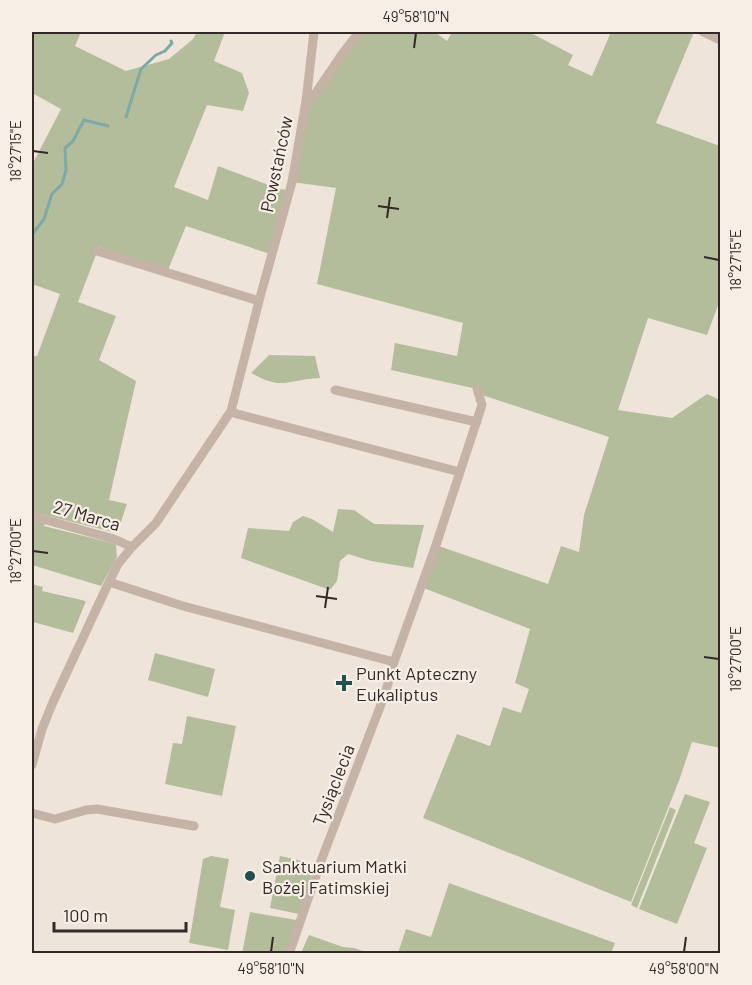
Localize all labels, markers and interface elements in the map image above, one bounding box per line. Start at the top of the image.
text: 49°58'10"N [382,7,450,25]
street label: Powstańców [255,114,297,214]
text: 18°27'15"E [6,120,24,182]
text: 18°27'15"E [726,229,744,291]
street label: 27 Marca [51,495,123,535]
text: 18°27'00"E [6,518,24,584]
text: 18°27'00"E [726,626,744,692]
place label: Punkt Apteczny Eukaliptus [356,662,477,705]
marker: Punkt Apteczny Eukaliptus [337,676,351,690]
street label: Tysiąclecia [307,741,359,829]
place label: Sanktuarium Matki Bożej Fatimskiej [262,855,407,898]
marker: Sanktuarium Matki Bożej Fatimskiej [243,869,257,883]
scale bar [54,895,186,933]
text: 100 m [63,904,108,926]
text: 49°58'10"N [237,959,305,977]
text: 49°58'00"N [649,959,719,977]

